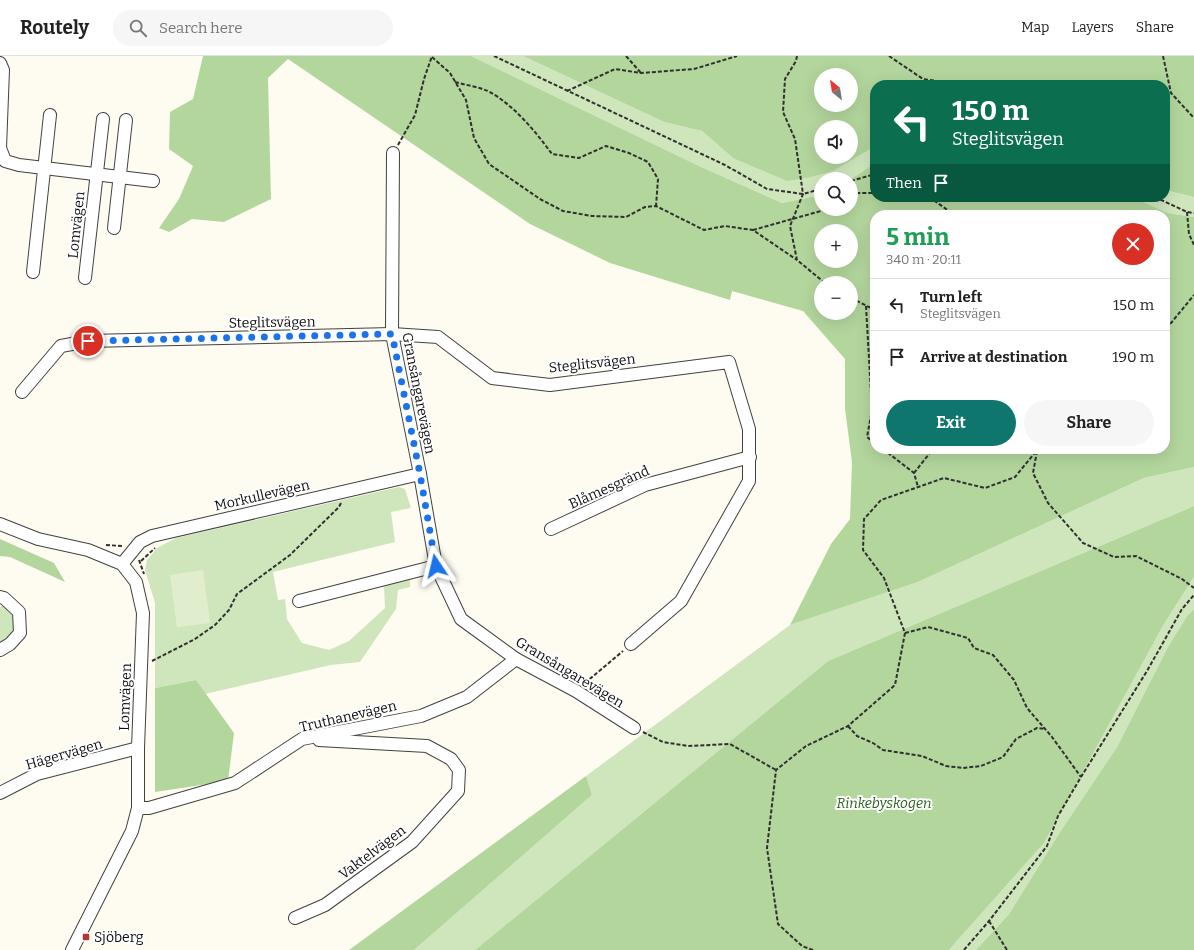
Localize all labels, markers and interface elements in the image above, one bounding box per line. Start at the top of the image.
search box [113,10,393,46]
text: Routely [20,16,89,39]
icon: search [127,17,149,39]
text: Search here [159,19,242,37]
text: Map [1021,19,1049,36]
text: Layers [1071,19,1114,36]
text: Share [1136,19,1174,36]
north arrow [814,68,858,112]
map controls [814,68,858,320]
text: 150 m [952,94,1029,127]
icon: left [886,96,938,148]
button: sound [814,120,858,164]
text: Steglitsvägen [952,128,1064,150]
button: search [814,172,858,216]
icon: arrive [930,172,952,194]
text: Then [886,174,922,192]
street label: Lomvägen [65,190,88,260]
text: 5 min [886,223,949,251]
button: close [1112,223,1154,265]
button: + [814,224,858,268]
text: 340 m · 20:11 [886,252,961,267]
button: − [814,276,858,320]
text: Turn left [920,288,982,306]
icon: left [886,294,908,316]
text: 150 m [1113,296,1154,314]
text: Steglitsvägen [920,306,1001,321]
street label: Steglitsvägen [228,313,316,332]
pin [71,324,105,358]
icon: arrive [77,330,99,352]
street label: Gransångarevägen [398,331,439,455]
icon: arrive [886,346,908,368]
text: Arrive at destination [920,348,1067,366]
text: 190 m [1112,348,1154,366]
street label: Steglitsvägen [548,350,636,376]
button: Exit [886,400,1016,446]
button: Share [1024,400,1154,446]
street label: Blåmesgränd [566,462,652,513]
street label: Morkullevägen [213,476,311,515]
position arrow [415,545,457,587]
street label: Gransångarevägen [513,633,627,712]
street label: Lomvägen [116,663,135,731]
street label: Truthanevägen [298,697,398,736]
street label: Hägervägen [24,735,105,774]
park label: Rinkebyskogen [836,795,932,812]
street label: Vaktelvägen [336,822,409,883]
place label: Sjöberg [94,929,144,946]
marker: Sjöberg [81,932,91,942]

